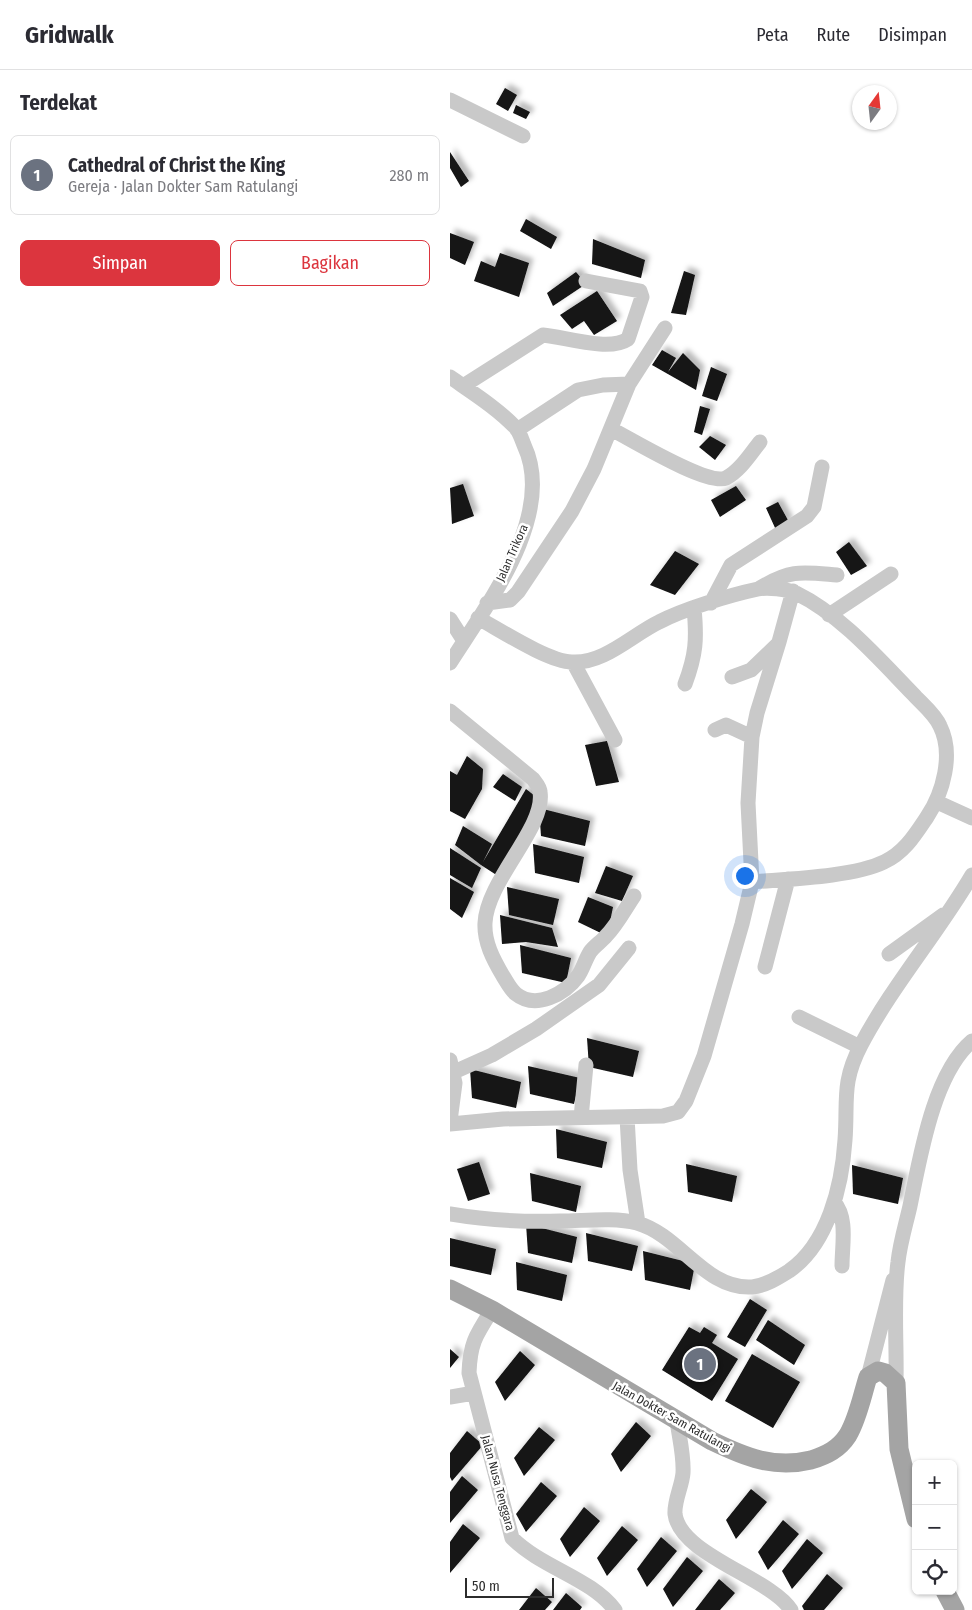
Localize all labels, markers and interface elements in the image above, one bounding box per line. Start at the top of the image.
text: Gridwalk [25,21,114,49]
text: Peta [756,24,788,46]
text: Rute [816,24,850,46]
text: Disimpan [878,24,947,46]
north arrow [852,85,897,130]
text: Terdekat [20,90,97,116]
text: Cathedral of Christ the King [68,154,285,177]
text: 1 [34,166,40,185]
text: 280 m [390,166,429,185]
text: Gereja · Jalan Dokter Sam Ratulangi [68,177,298,196]
button: Simpan [20,240,220,286]
button: Bagikan [230,240,430,286]
street label: Jalan Trikora [493,522,531,584]
your location [732,863,758,889]
pin: 1 [684,1345,716,1383]
street label: Jalan Dokter Sam Ratulangi [610,1379,734,1455]
street label: Jalan Nusa Tenggara [479,1434,518,1532]
map controls [912,1460,957,1595]
button: + [912,1460,957,1505]
button: − [912,1505,957,1550]
button: locate [912,1550,957,1595]
scale bar [465,1575,554,1598]
text: 50 m [472,1578,500,1595]

